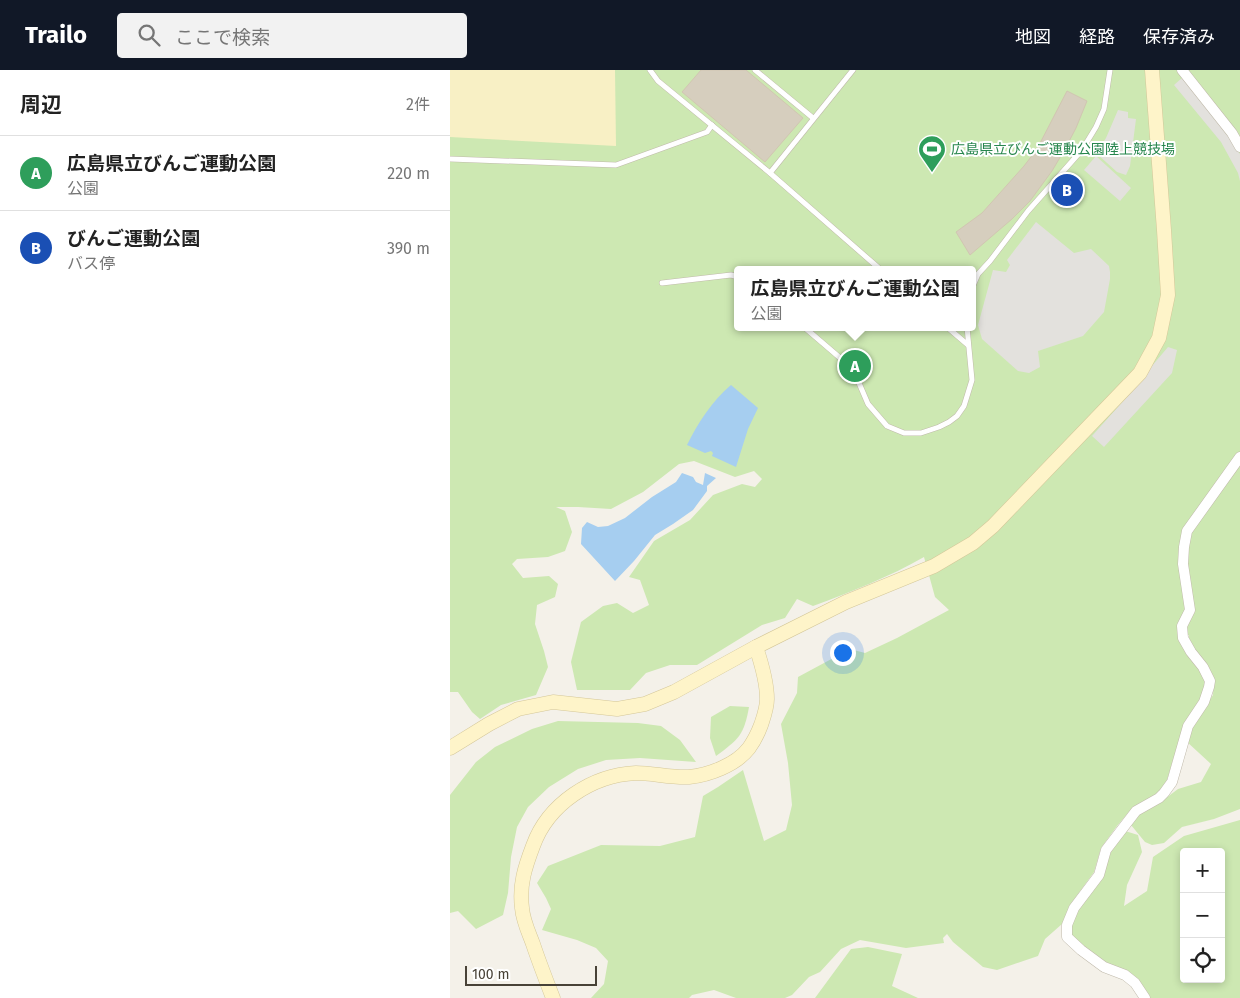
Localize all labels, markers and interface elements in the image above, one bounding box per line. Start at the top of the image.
search box [117,13,467,58]
text: Trailo [25,21,87,49]
icon: search [135,21,163,49]
text: ここで検索 [175,26,270,49]
text: 地図 [1015,26,1051,48]
text: 経路 [1079,26,1115,48]
text: 保存済み [1143,26,1215,48]
text: 周辺 [20,92,62,118]
text: 2件 [406,95,430,114]
sports icon: 広島県立びんご運動公園陸上競技場 [917,134,947,173]
place label: 広島県立びんご運動公園陸上競技場 [951,141,1175,158]
text: 広島県立びんご運動公園 [67,152,276,175]
text: A [31,164,41,183]
text: 220 m [387,164,430,183]
pin: B [1051,171,1083,209]
text: 公園 [67,179,99,198]
text: びんご運動公園 [67,227,200,250]
text: B [31,239,41,258]
text: 390 m [387,239,430,258]
text: バス停 [67,254,115,273]
popup [734,266,976,331]
text: 広島県立びんご運動公園 [750,277,960,300]
text: 公園 [750,304,783,323]
pin: A [839,347,871,385]
your location [830,640,856,666]
map controls [1180,848,1225,983]
button: + [1180,848,1225,893]
button: − [1180,893,1225,938]
button: locate [1180,938,1225,983]
scale bar [465,963,598,986]
text: 100 m [472,966,509,983]

